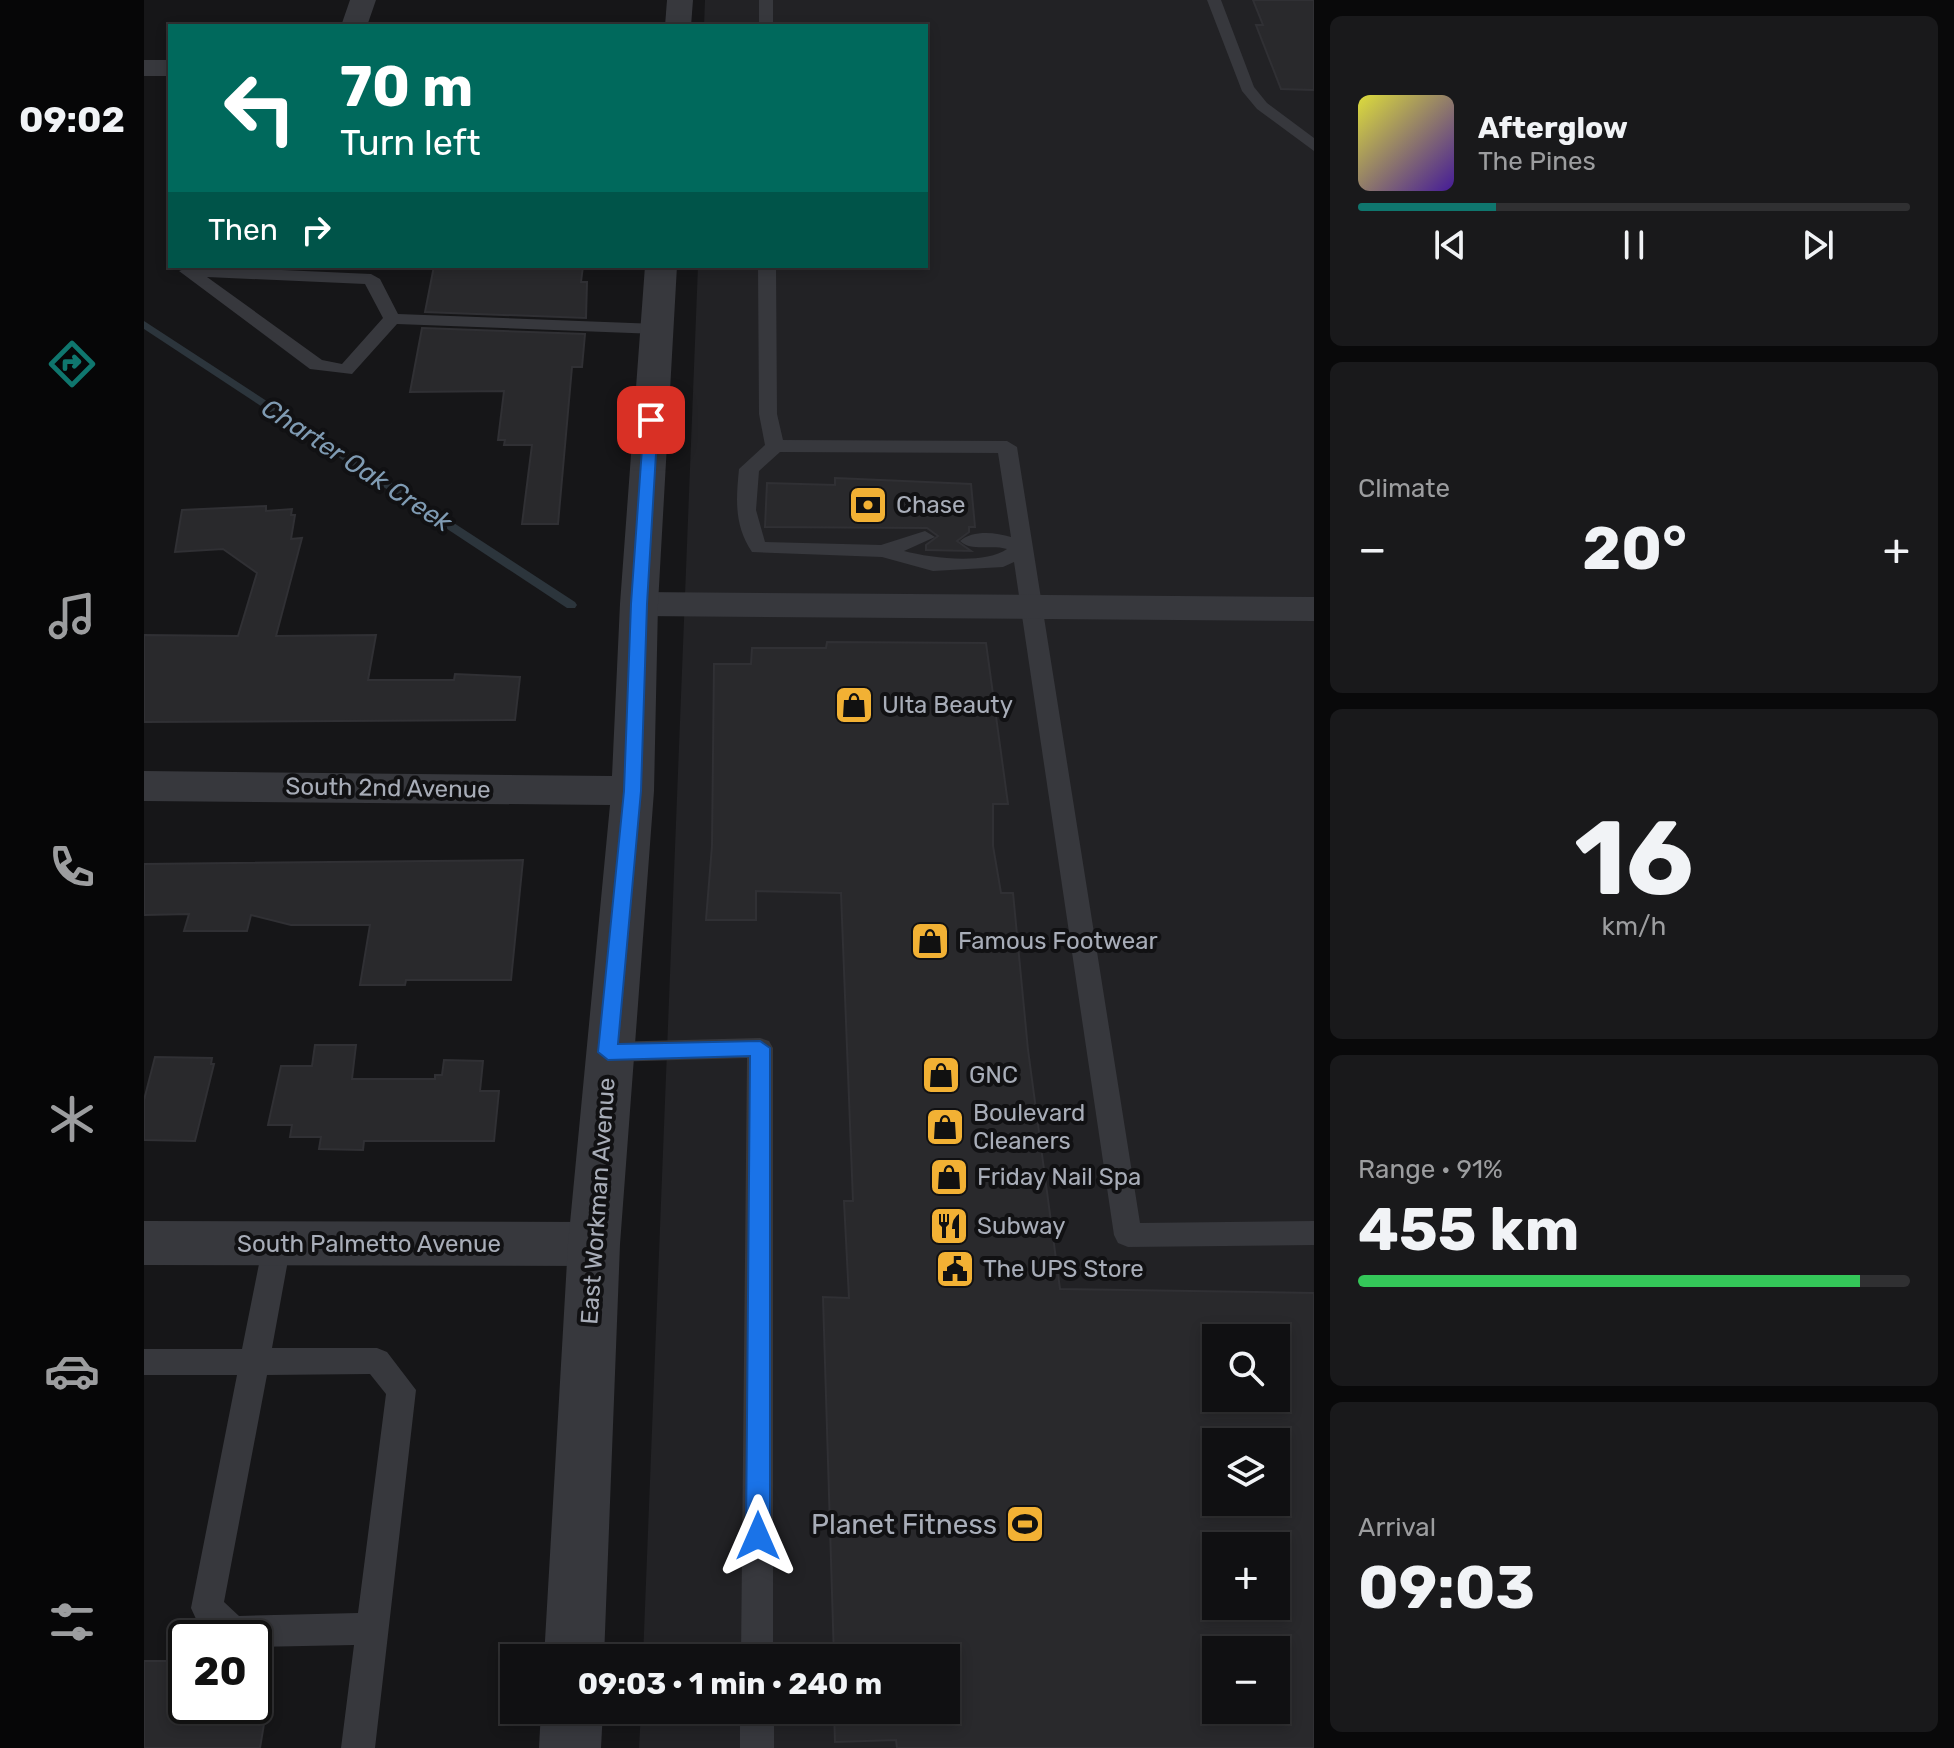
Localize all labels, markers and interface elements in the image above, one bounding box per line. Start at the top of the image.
text: 70 m [340,54,473,120]
icon: left [208,56,312,160]
text: 09:02 [19,98,125,141]
text: Afterglow [1478,110,1628,146]
text: Turn left [340,121,481,164]
text: The Pines [1478,146,1596,177]
icon: right [294,208,338,252]
text: Then [208,212,278,248]
icon: previous [1428,223,1472,267]
icon: pause [1612,223,1656,267]
icon: next [1796,223,1840,267]
icon: directions [44,336,100,392]
pin [617,386,685,454]
water label: Charter Oak Creek [256,392,458,539]
icon: arrive [629,398,673,442]
text: Climate [1358,473,1450,504]
bank icon: Chase [847,484,889,526]
place label: Chase [896,491,966,519]
text: 20° [1582,513,1687,584]
text: − [1358,523,1387,575]
text: + [1883,523,1910,575]
icon: music [44,588,100,644]
shop icon: Ulta Beauty [833,684,875,726]
place label: Ulta Beauty [882,691,1013,719]
street label: South 2nd Avenue [285,772,491,804]
text: 16 [1574,797,1694,920]
icon: phone [44,839,100,895]
text: km/h [1602,911,1666,942]
shop icon: Famous Footwear [909,920,951,962]
place label: Famous Footwear [958,927,1158,955]
shop icon: GNC [920,1054,962,1096]
place label: GNC [969,1061,1018,1089]
street label: East Workman Avenue [575,1077,621,1325]
icon: climate [44,1091,100,1147]
place label: Boulevard Cleaners [973,1099,1085,1155]
shop icon: Boulevard Cleaners [924,1106,966,1148]
text: Range · 91% [1358,1154,1503,1185]
shop icon: Friday Nail Spa [928,1156,970,1198]
place label: Friday Nail Spa [977,1163,1141,1191]
text: 455 km [1358,1194,1579,1265]
restaurant icon: Subway [928,1205,970,1247]
place label: Subway [977,1212,1065,1240]
street label: South Palmetto Avenue [237,1230,501,1258]
public building icon: The UPS Store [934,1248,976,1290]
place label: The UPS Store [983,1255,1144,1283]
map controls [1202,1324,1290,1724]
button: search [1202,1324,1290,1412]
icon: car [44,1343,100,1399]
button: layers [1202,1428,1290,1516]
position arrow [716,1494,800,1578]
sports icon: Planet Fitness [1004,1503,1046,1545]
place label: Planet Fitness [811,1508,997,1541]
text: Arrival [1358,1512,1436,1543]
button: + [1202,1532,1290,1620]
text: 09:03 [1358,1552,1535,1623]
icon: filters [44,1594,100,1650]
speed limit sign: 20 [168,1620,272,1724]
button: − [1202,1636,1290,1724]
text: 09:03 · 1 min · 240 m [578,1666,882,1702]

